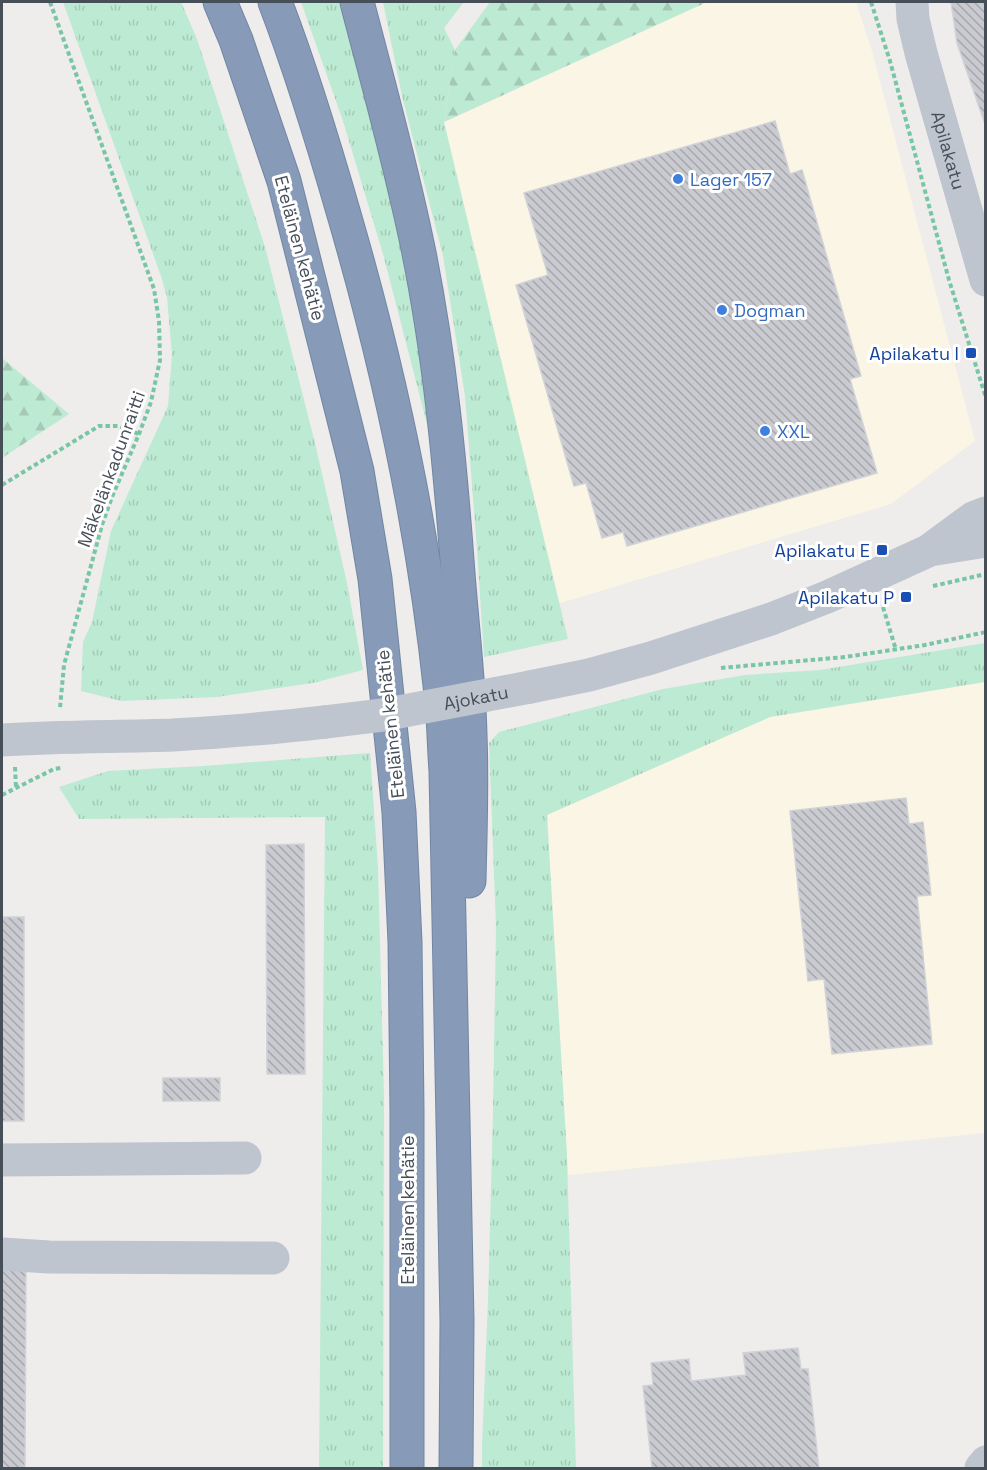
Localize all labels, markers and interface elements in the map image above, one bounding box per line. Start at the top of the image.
street label: Apilakatu [927,108,971,192]
place label: Lager 157 [690,168,772,191]
marker: Lager 157 [671,172,685,186]
street label: Eteläinen kehätie [270,173,330,323]
place label: Dogman [734,299,805,322]
marker: Dogman [715,303,729,317]
place label: Apilakatu I [869,342,959,365]
marker: Apilakatu I [964,346,978,360]
street label: Mäkelänkadunraitti [72,388,150,550]
place label: XXL [777,420,810,443]
marker: XXL [758,424,772,438]
place label: Apilakatu E [775,539,870,562]
marker: Apilakatu E [875,543,889,557]
place label: Apilakatu P [798,586,894,609]
marker: Apilakatu P [899,590,913,604]
street label: Eteläinen kehätie [371,649,409,799]
street label: Ajokatu [442,680,510,715]
street label: Eteläinen kehätie [396,1135,419,1285]

